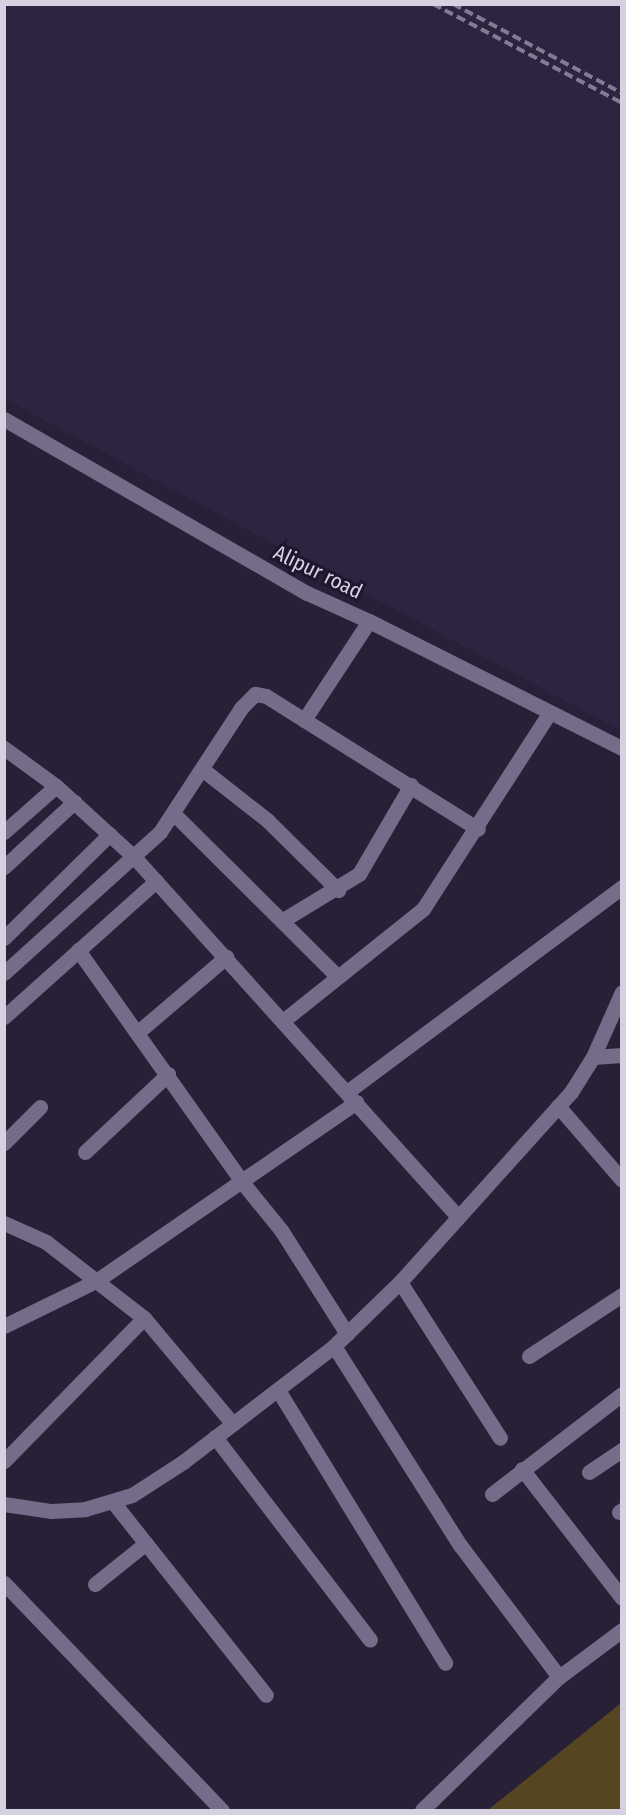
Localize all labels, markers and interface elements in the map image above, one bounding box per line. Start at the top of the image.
street label: Alipur road [270,540,366,604]

